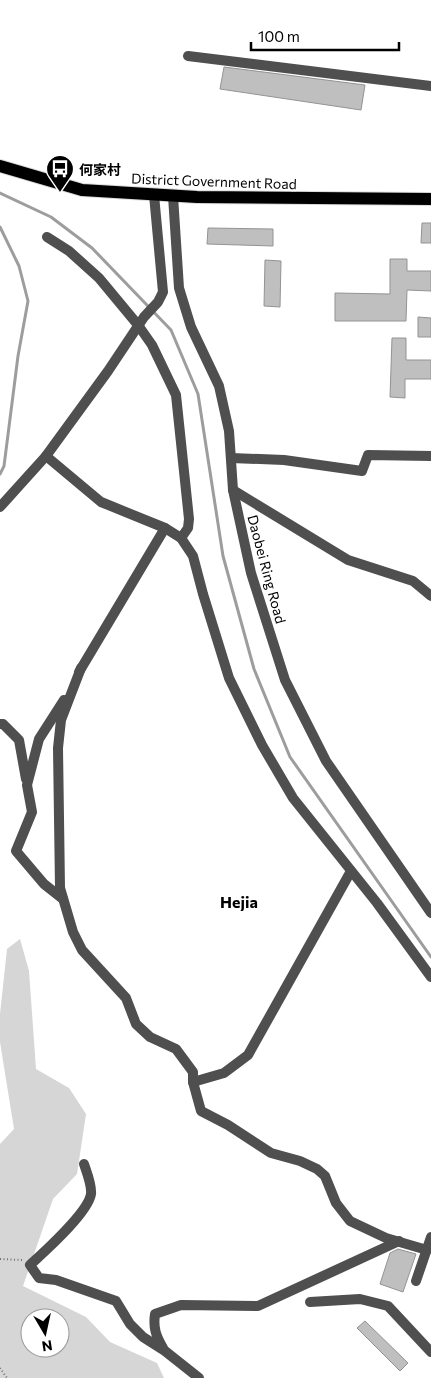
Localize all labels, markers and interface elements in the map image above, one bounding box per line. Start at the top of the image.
scale bar [251,20,398,52]
text: 100 m [258,27,300,45]
bus stop icon: 何家村 [45,154,75,193]
place label: 何家村 [79,161,121,178]
street label: District Government Road [131,170,297,192]
street label: Daobei Ring Road [244,513,290,625]
district label: Hejia [220,892,258,911]
north arrow [20,1308,70,1358]
text: N [41,1337,54,1356]

